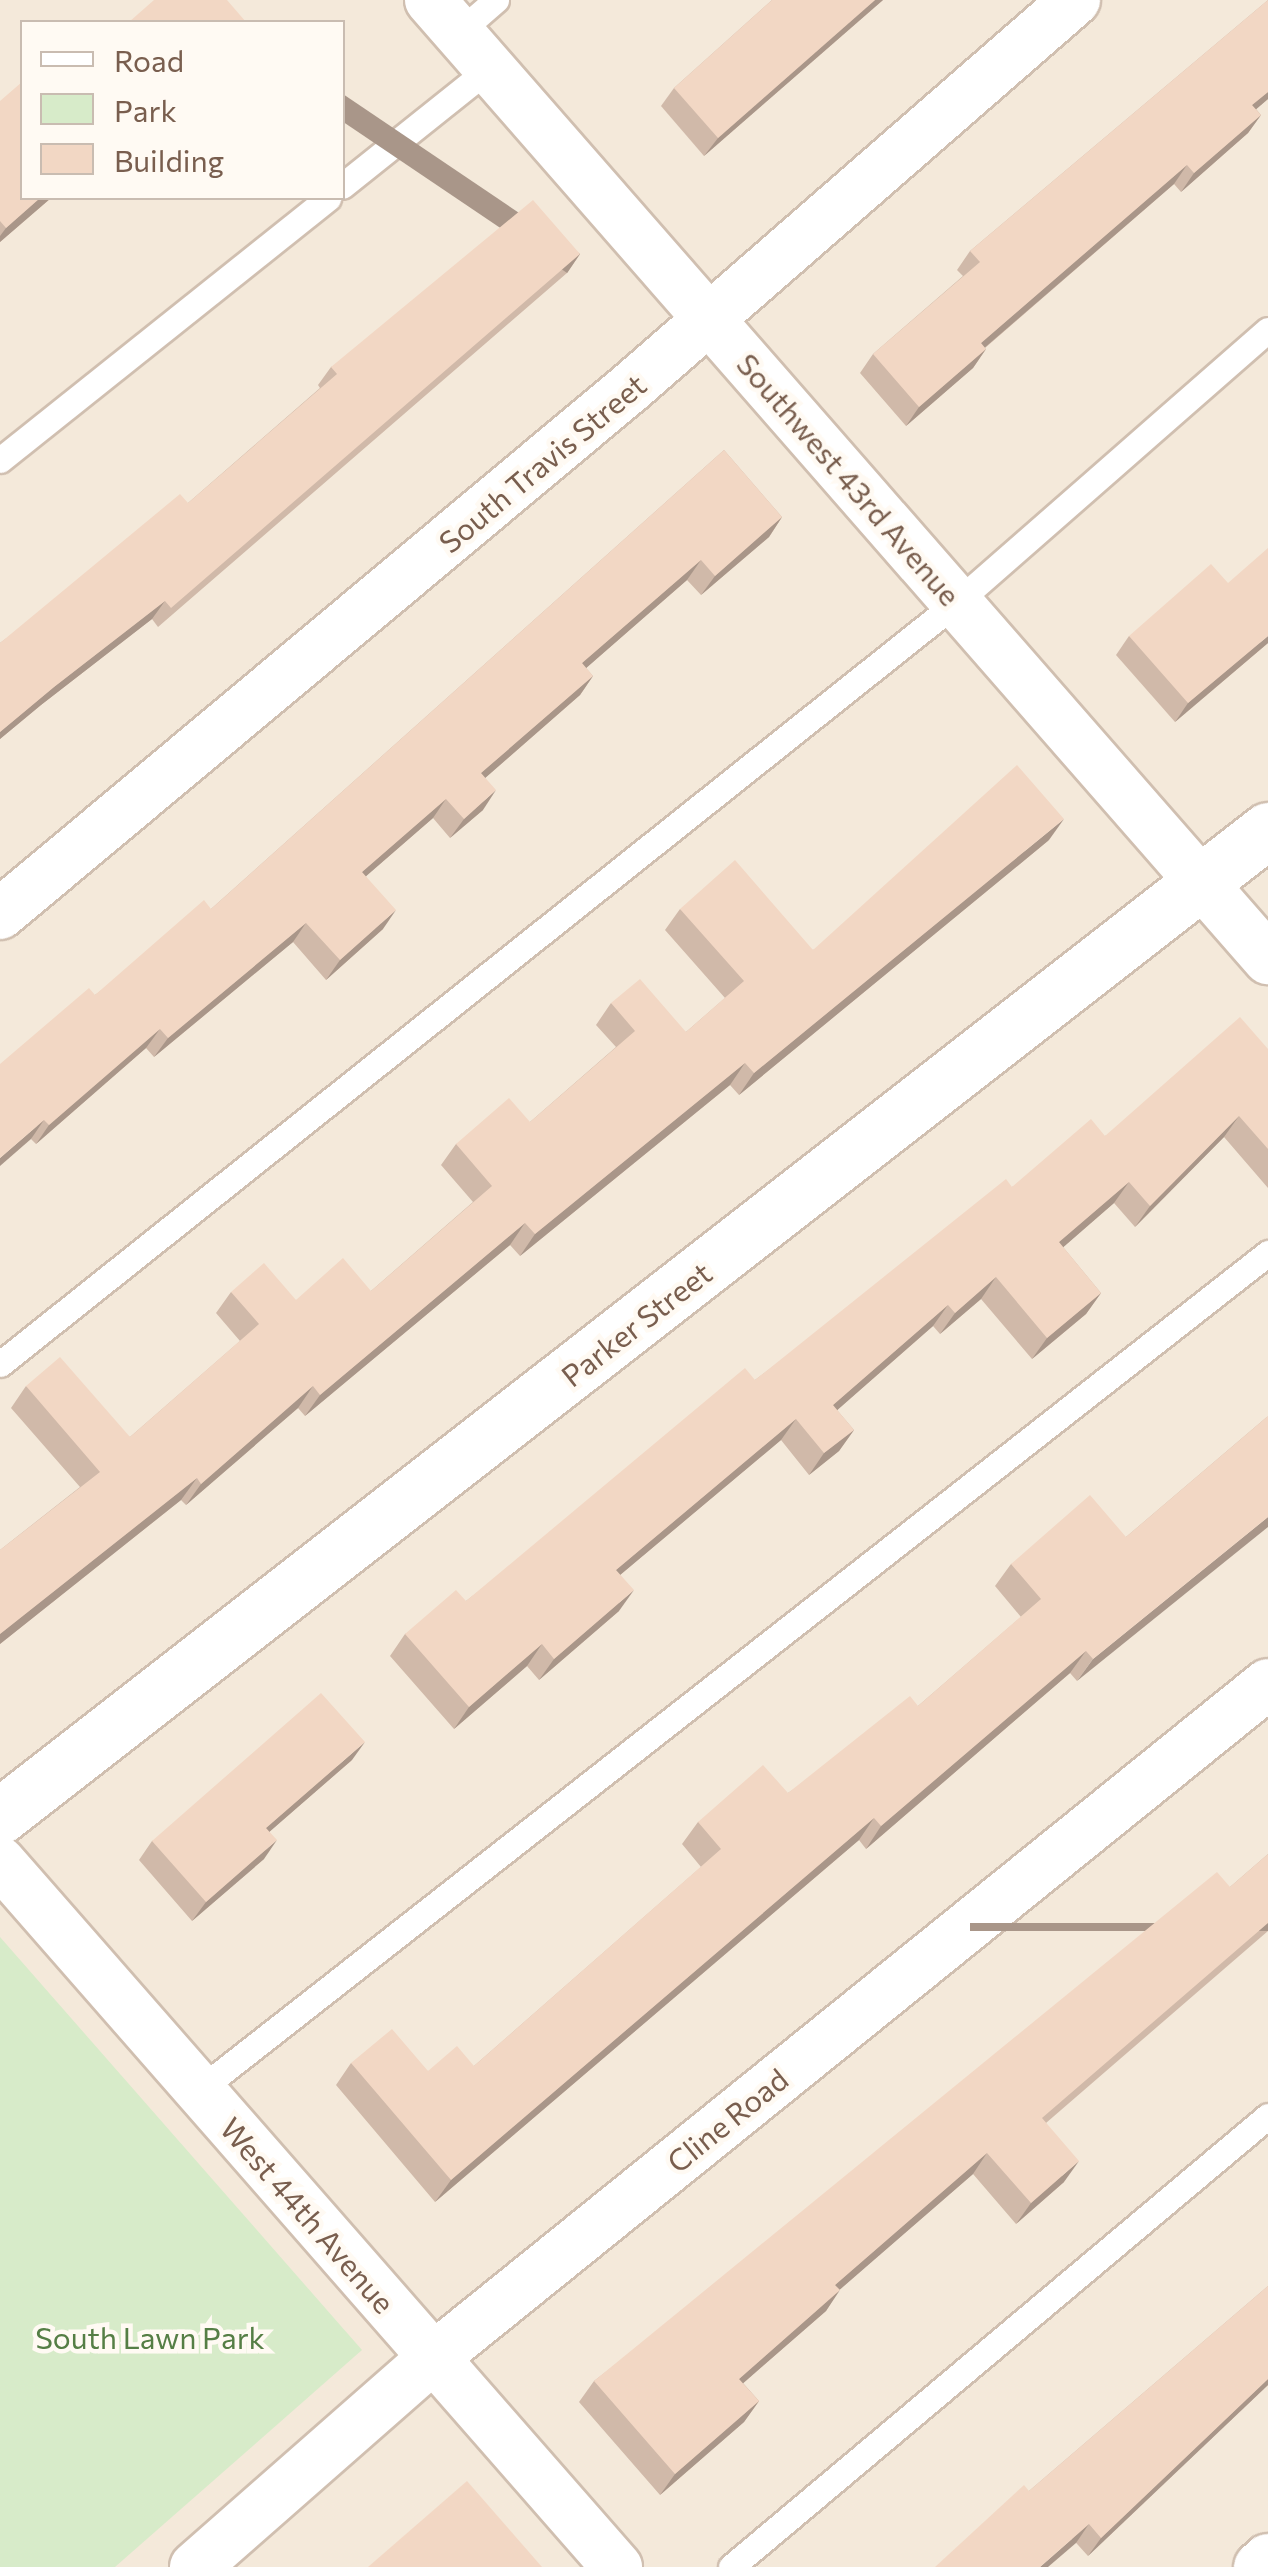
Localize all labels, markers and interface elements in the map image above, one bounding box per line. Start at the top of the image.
legend [20,20,345,200]
text: Road [114,41,184,78]
text: Park [114,91,177,128]
text: Building [114,141,224,178]
street label: Southwest 43rd Avenue [730,346,968,612]
street label: South Travis Street [431,366,653,560]
street label: Parker Street [554,1254,718,1394]
street label: Cline Road [659,2060,795,2180]
street label: West 44th Avenue [213,2110,403,2320]
park label: South Lawn Park [35,2319,265,2355]

